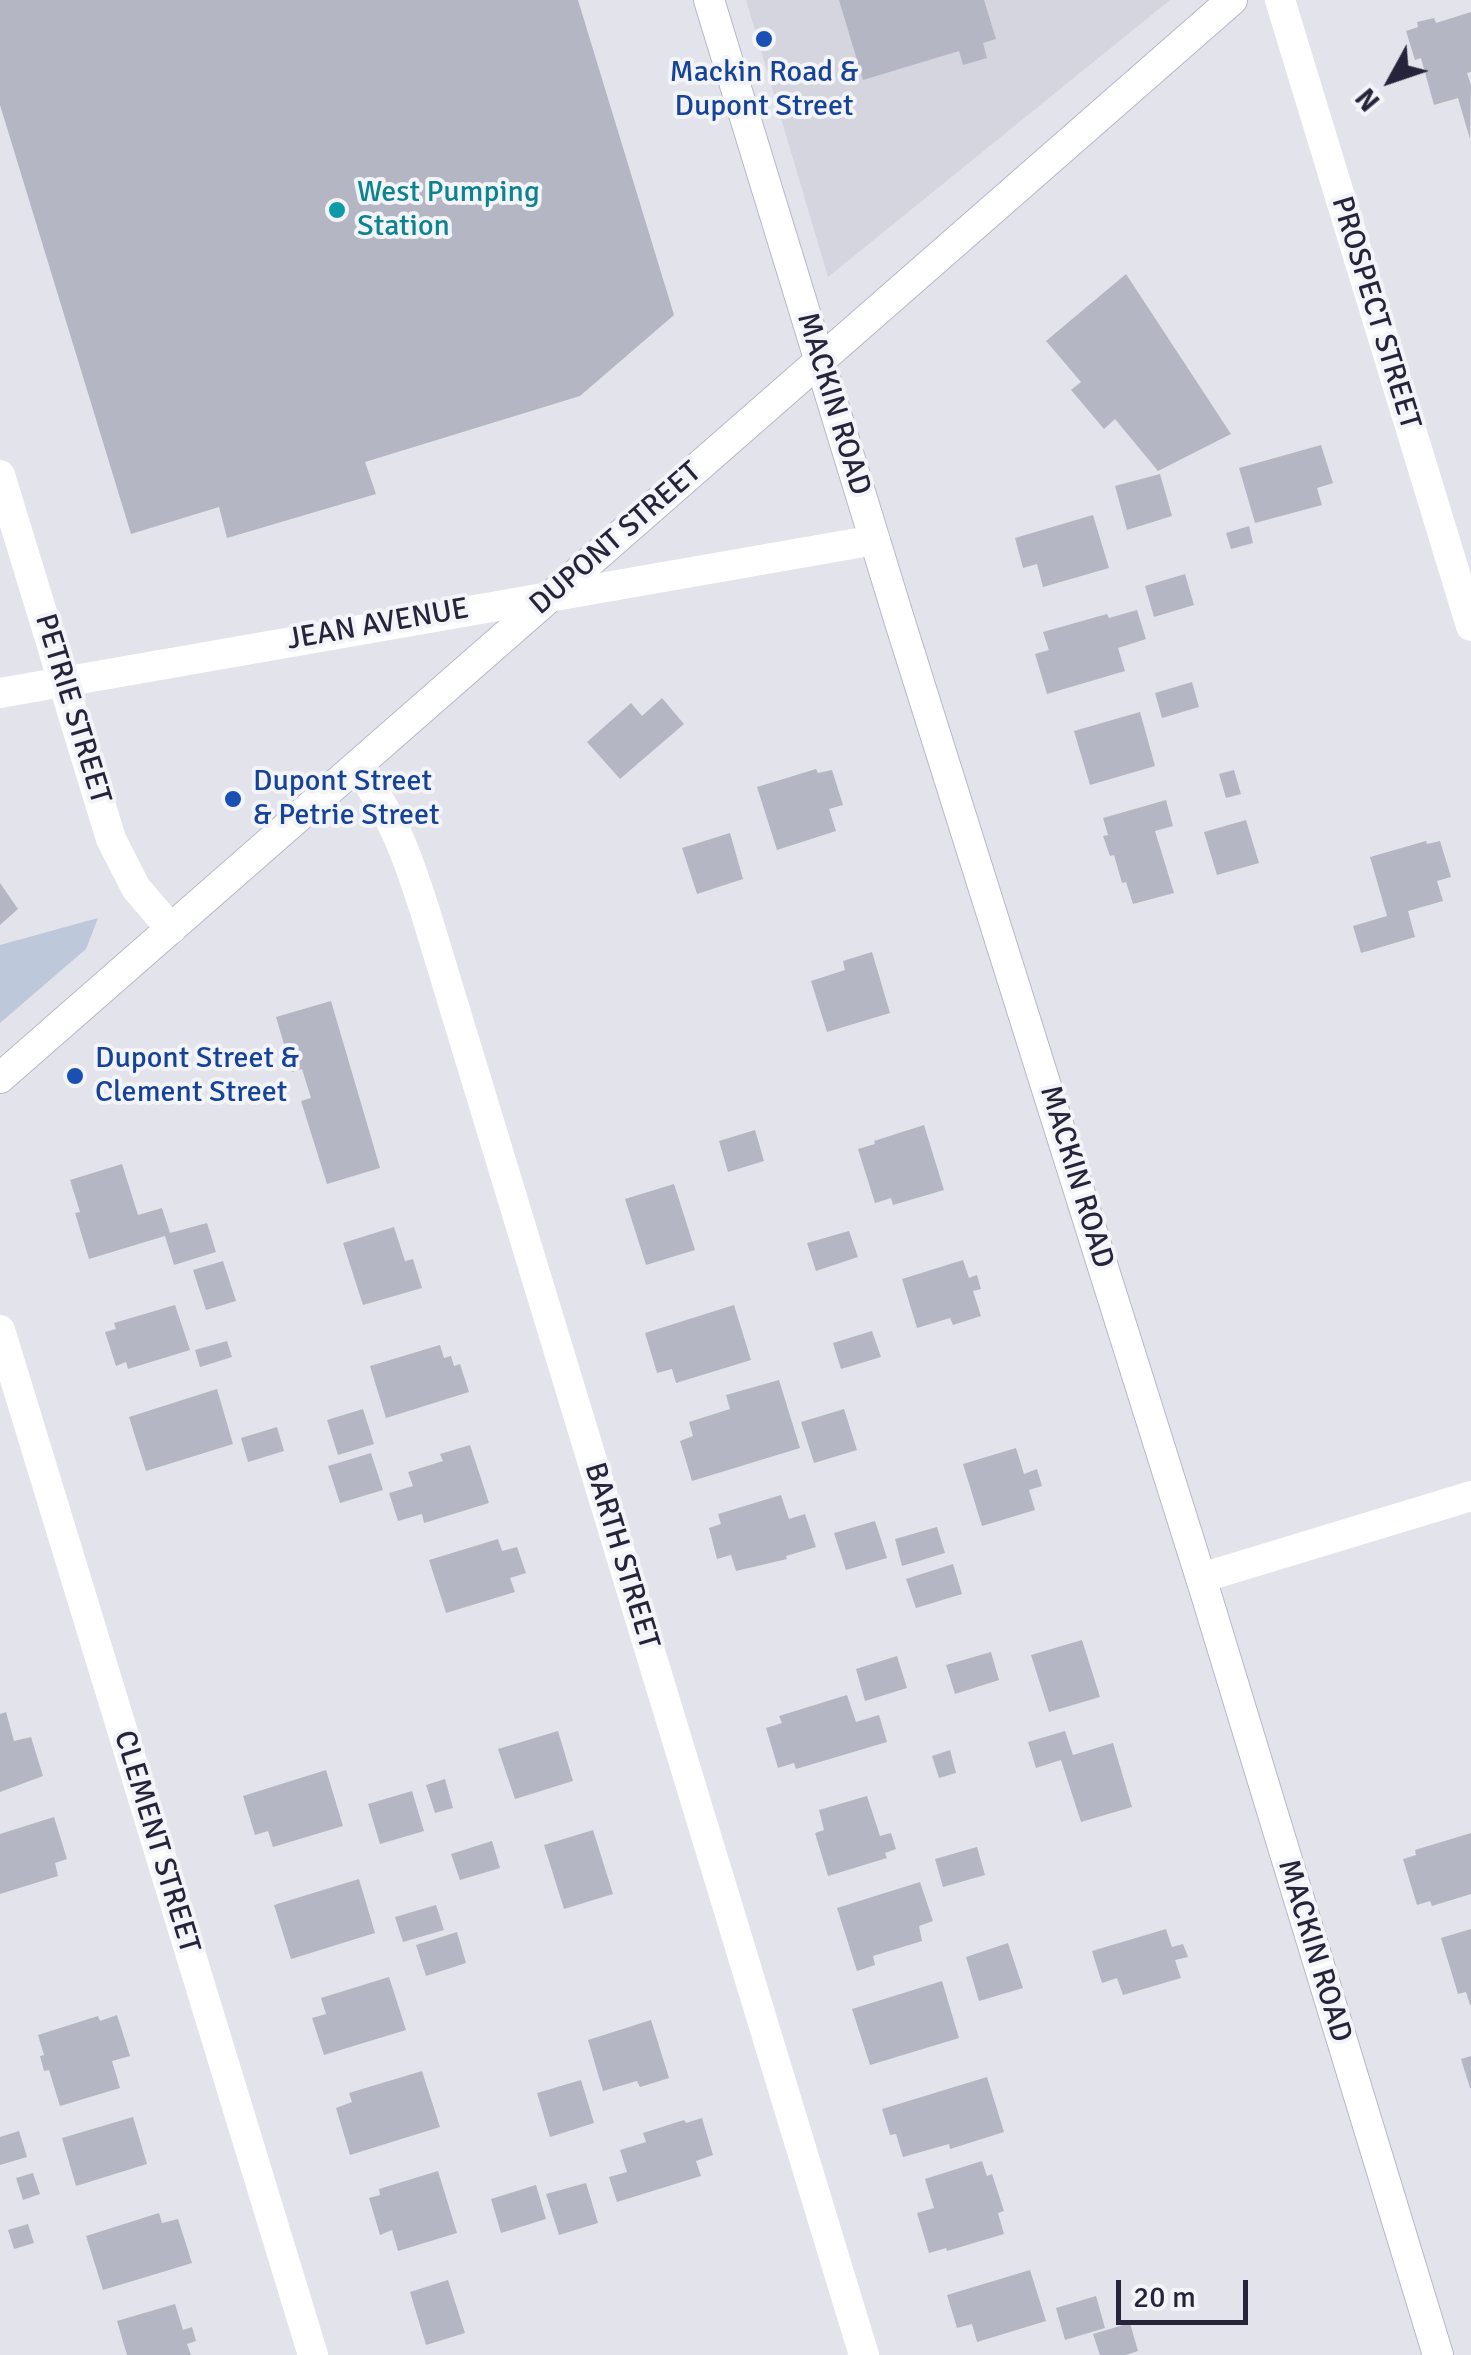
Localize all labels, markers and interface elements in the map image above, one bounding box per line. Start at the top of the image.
marker: Mackin Road & Dupont Street [753,28,775,50]
north arrow [1341,30,1441,130]
place label: Mackin Road & Dupont Street [670,55,858,126]
text: N [1349,81,1387,118]
place label: West Pumping Station [357,175,540,246]
street label: PROSPECT STREET [1322,192,1428,434]
marker: West Pumping Station [326,199,348,221]
street label: MACKIN ROAD [788,309,878,499]
street label: DUPONT STREET [523,455,709,623]
street label: JEAN AVENUE [284,591,472,659]
street label: PETRIE STREET [26,610,118,808]
place label: Dupont Street & Petrie Street [253,764,439,834]
marker: Dupont Street & Petrie Street [222,788,244,810]
place label: Dupont Street & Clement Street [95,1041,299,1112]
marker: Dupont Street & Clement Street [64,1065,86,1087]
street label: MACKIN ROAD [1031,1082,1121,1272]
street label: BARTH STREET [576,1458,666,1654]
street label: CLEMENT STREET [105,1726,207,1958]
street label: MACKIN ROAD [1269,1856,1359,2046]
scale bar [1121,2260,1254,2322]
text: 20 m [1133,2279,1196,2316]

